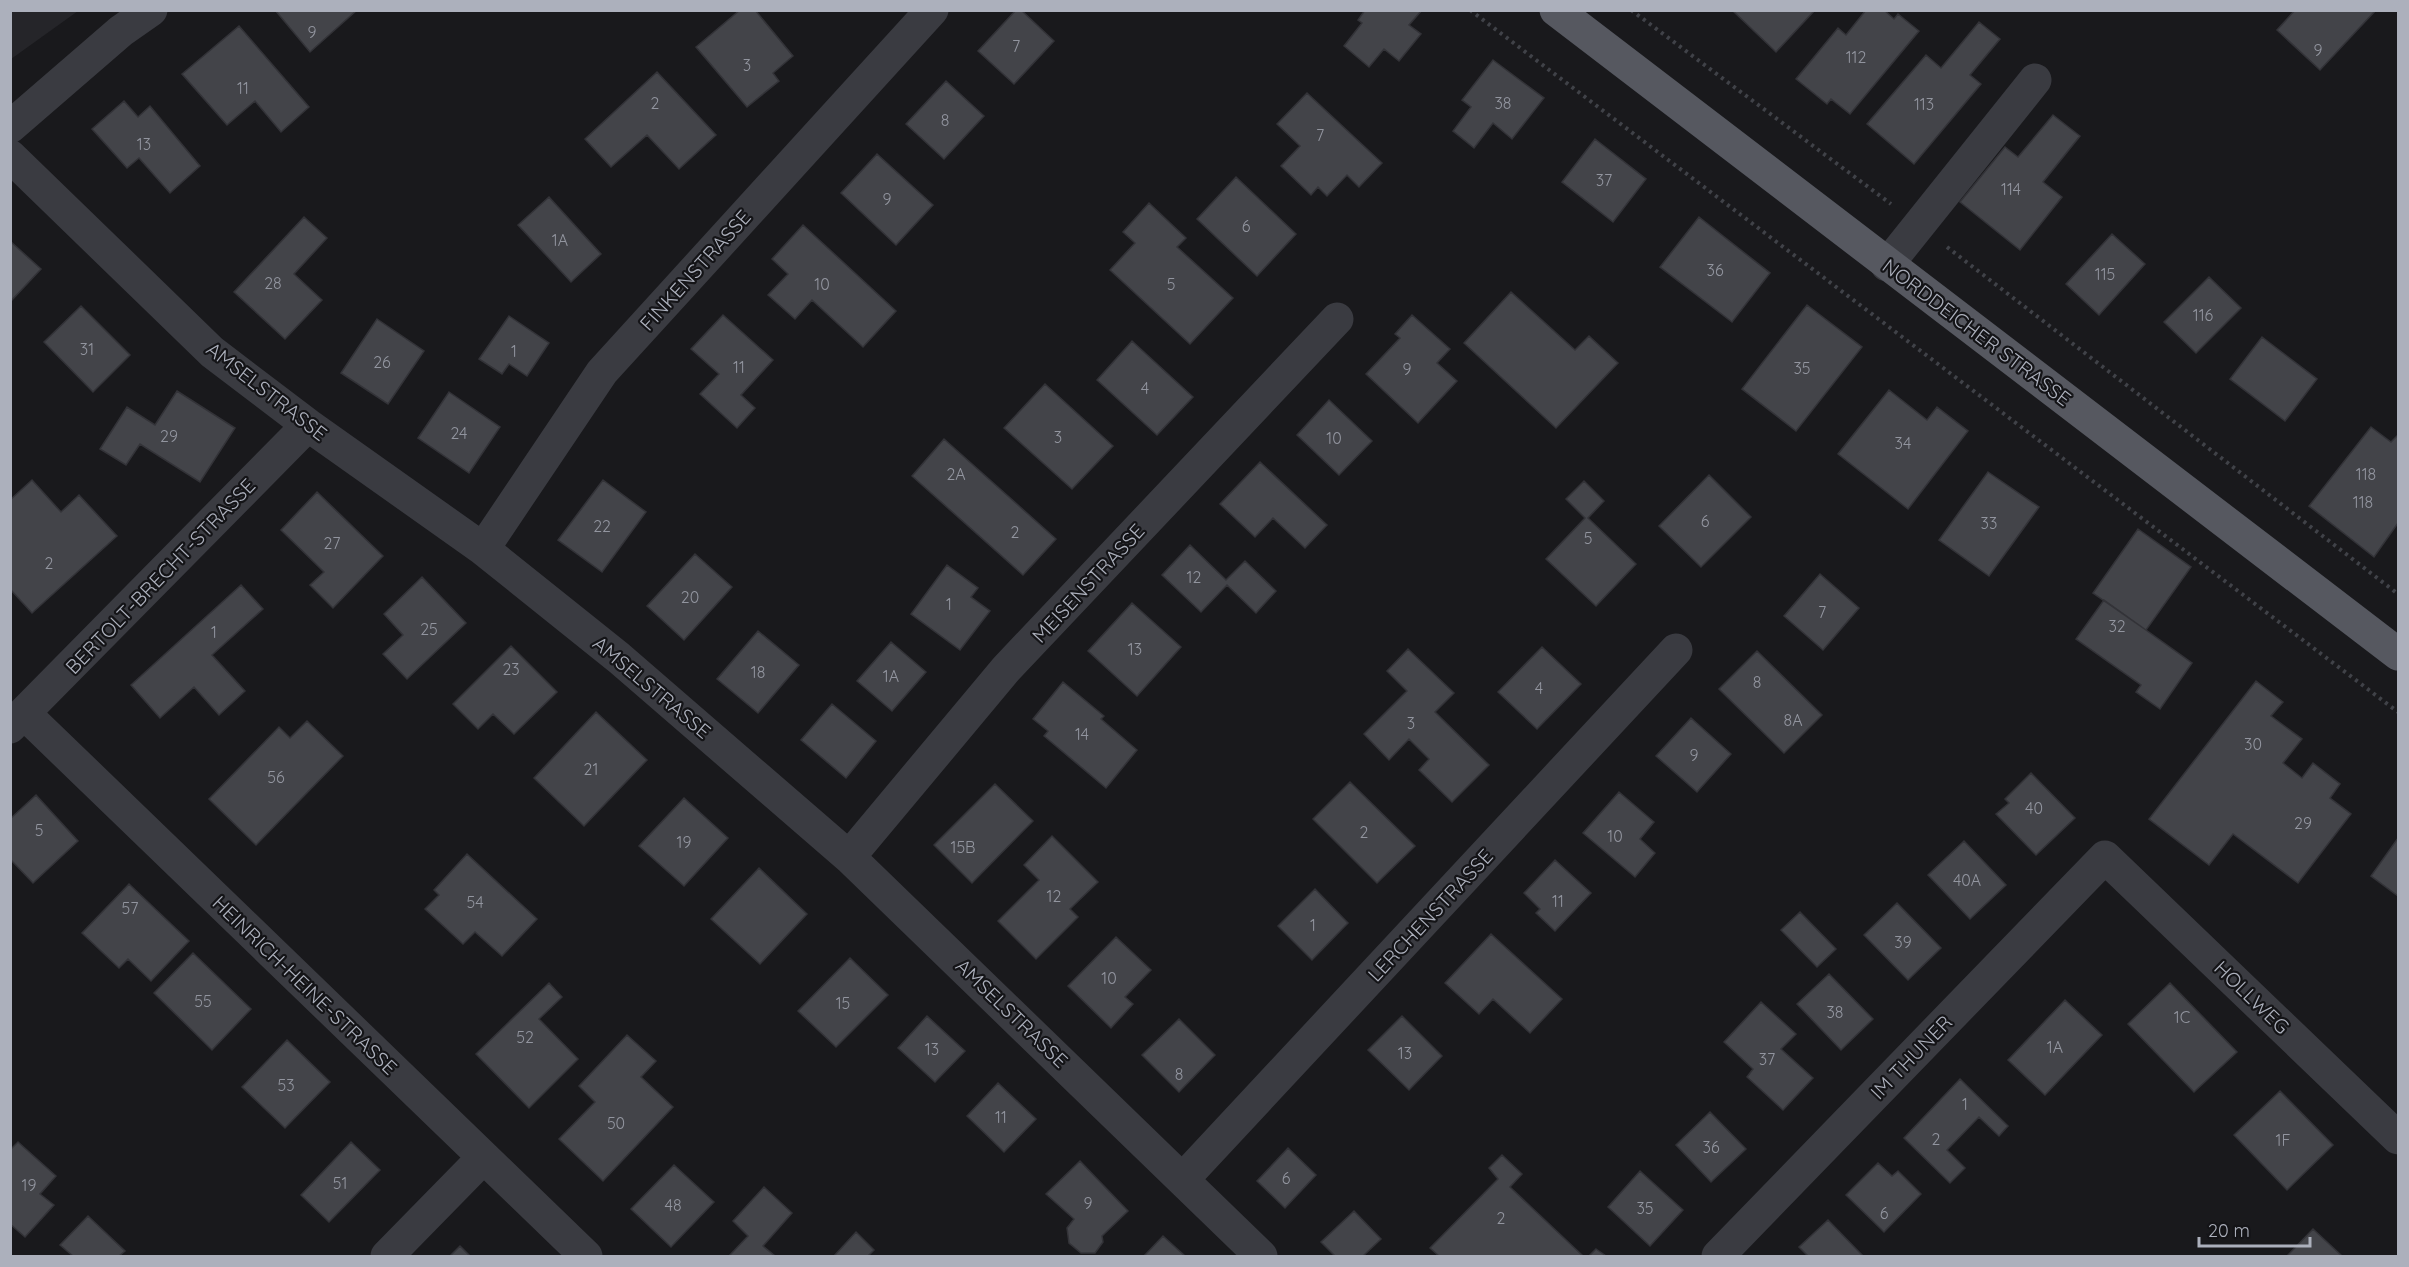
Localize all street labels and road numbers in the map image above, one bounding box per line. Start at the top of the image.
street label: FINKENSTRASSE [634,204,756,336]
street label: NORDDEICHER STRASSE [1878,253,2076,411]
street label: AMSELSTRASSE [202,336,332,446]
street label: BERTOLT-BRECHT-STRASSE [60,473,260,679]
street label: MEISENSTRASSE [1026,518,1150,648]
street label: AMSELSTRASSE [588,630,716,744]
street label: LERCHENSTRASSE [1362,844,1498,986]
street label: HEINRICH-HEINE-STRASSE [207,890,403,1080]
street label: AMSELSTRASSE [951,953,1073,1073]
street label: HOLLWEG [2209,955,2295,1039]
street label: IM THUNER [1865,1010,1957,1104]

